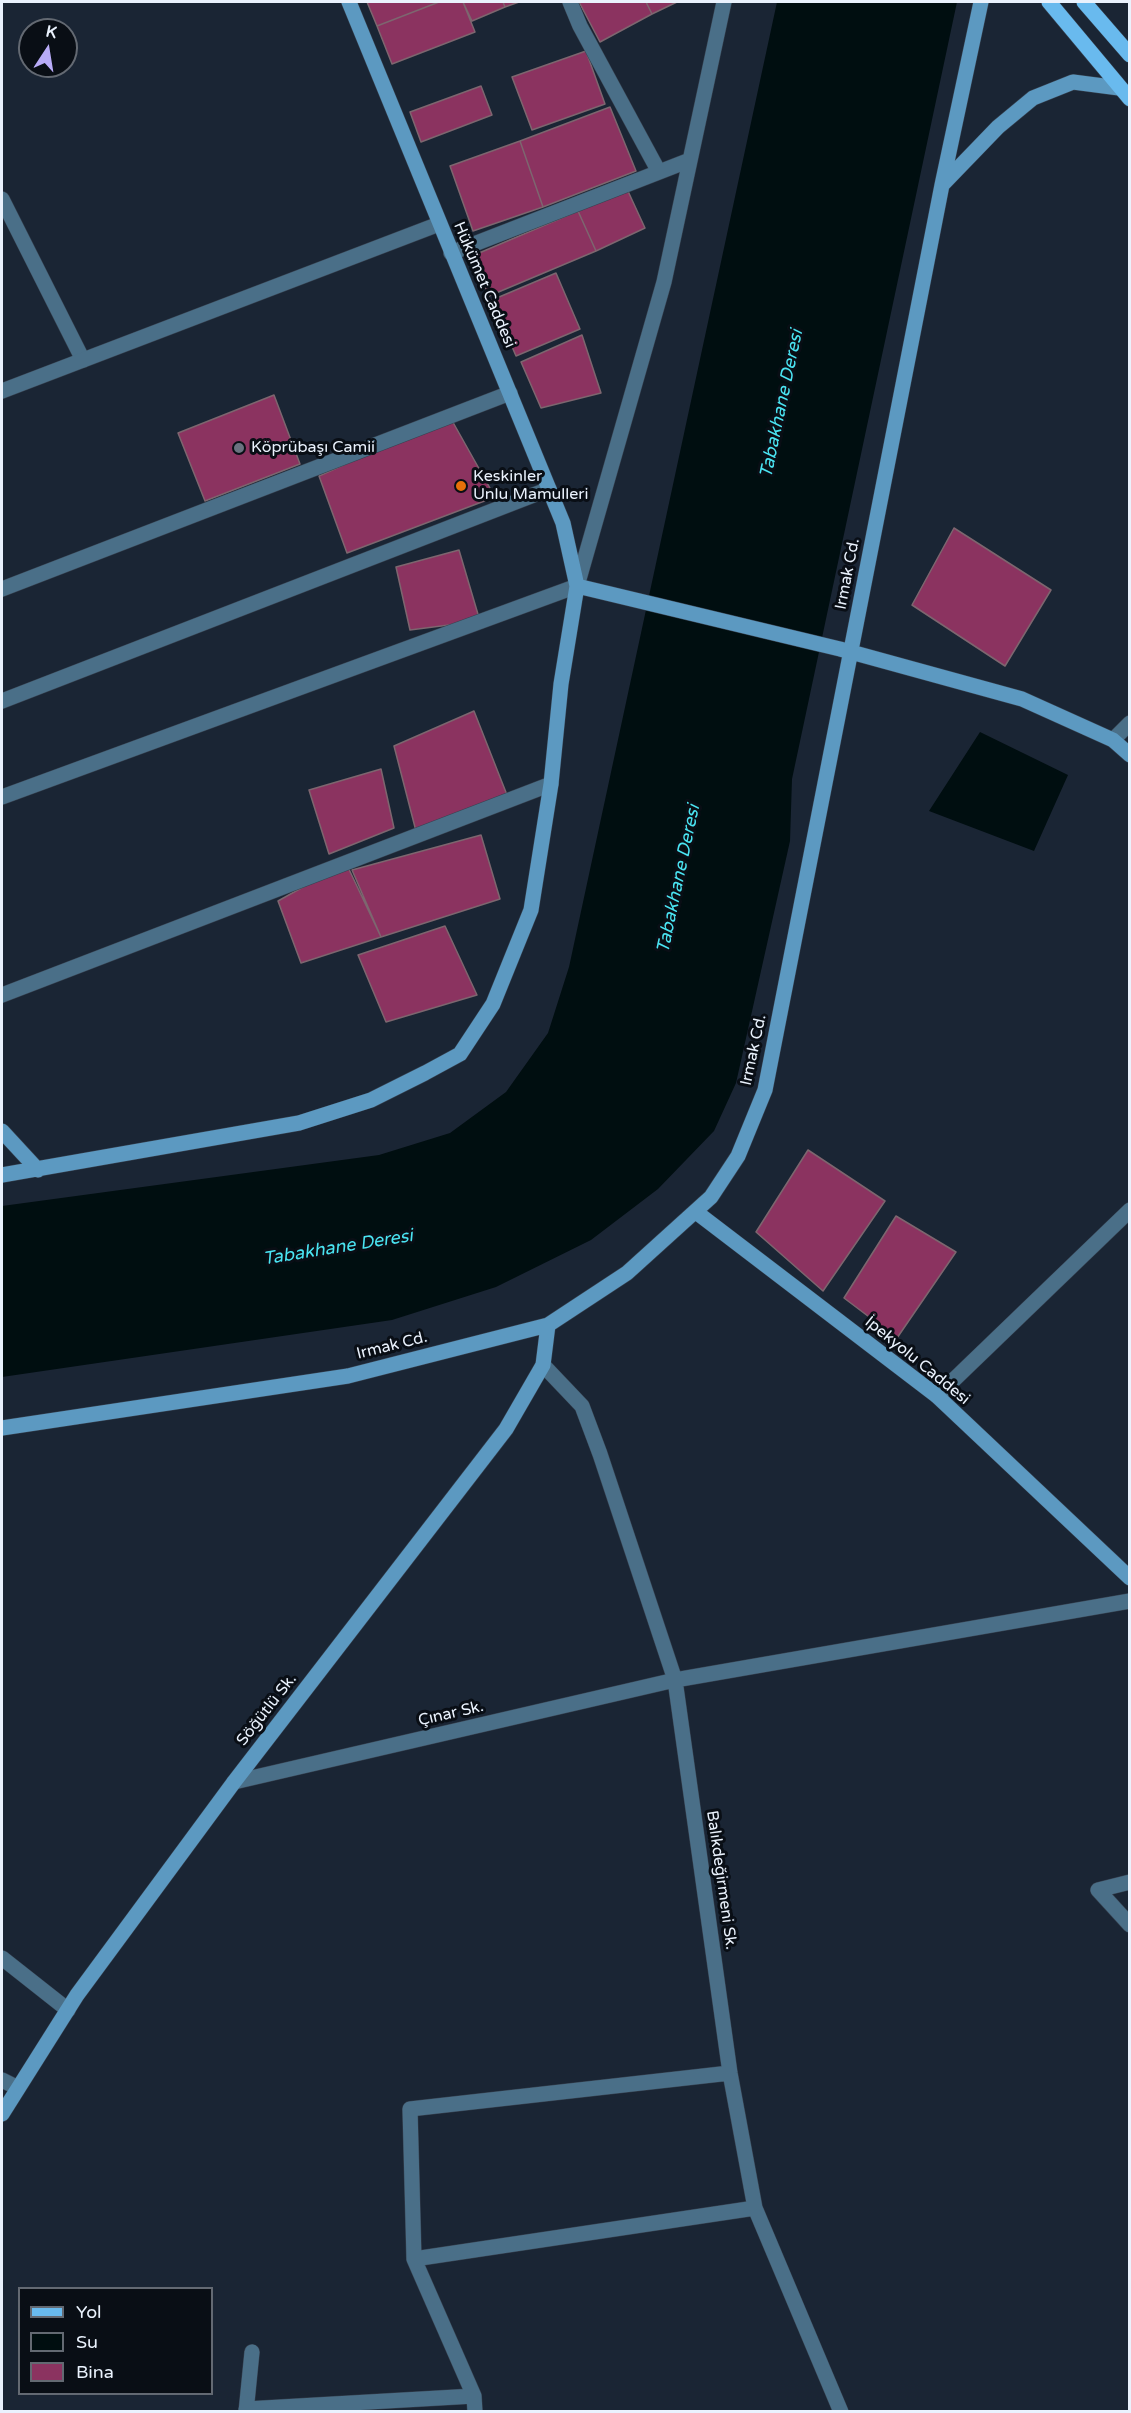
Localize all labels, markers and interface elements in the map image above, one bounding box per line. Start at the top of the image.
north arrow [18,18,78,78]
text: K [44,21,59,43]
street label: Hükümet Caddesi [449,219,519,351]
water label: Tabakhane Deresi [756,328,808,480]
place label: Köprübaşı Camii [251,438,375,458]
marker: Köprübaşı Camii [232,441,246,455]
place label: Keskinler Unlu Mamulleri [473,467,588,505]
marker: Keskinler Unlu Mamulleri [454,479,468,493]
street label: Irmak Cd. [832,537,864,611]
water label: Tabakhane Deresi [653,803,705,955]
street label: Irmak Cd. [737,1013,771,1087]
water label: Tabakhane Deresi [262,1226,414,1270]
street label: İpekyolu Caddesi [861,1313,973,1409]
street label: Irmak Cd. [355,1328,429,1364]
street label: Söğütlü Sk. [233,1670,301,1750]
street label: Çınar Sk. [416,1697,486,1731]
street label: Balıkdeğirmeni Sk. [702,1809,740,1951]
legend [18,2287,213,2395]
text: Yol [76,2301,102,2323]
text: Su [76,2331,98,2353]
text: Bina [76,2361,114,2383]

